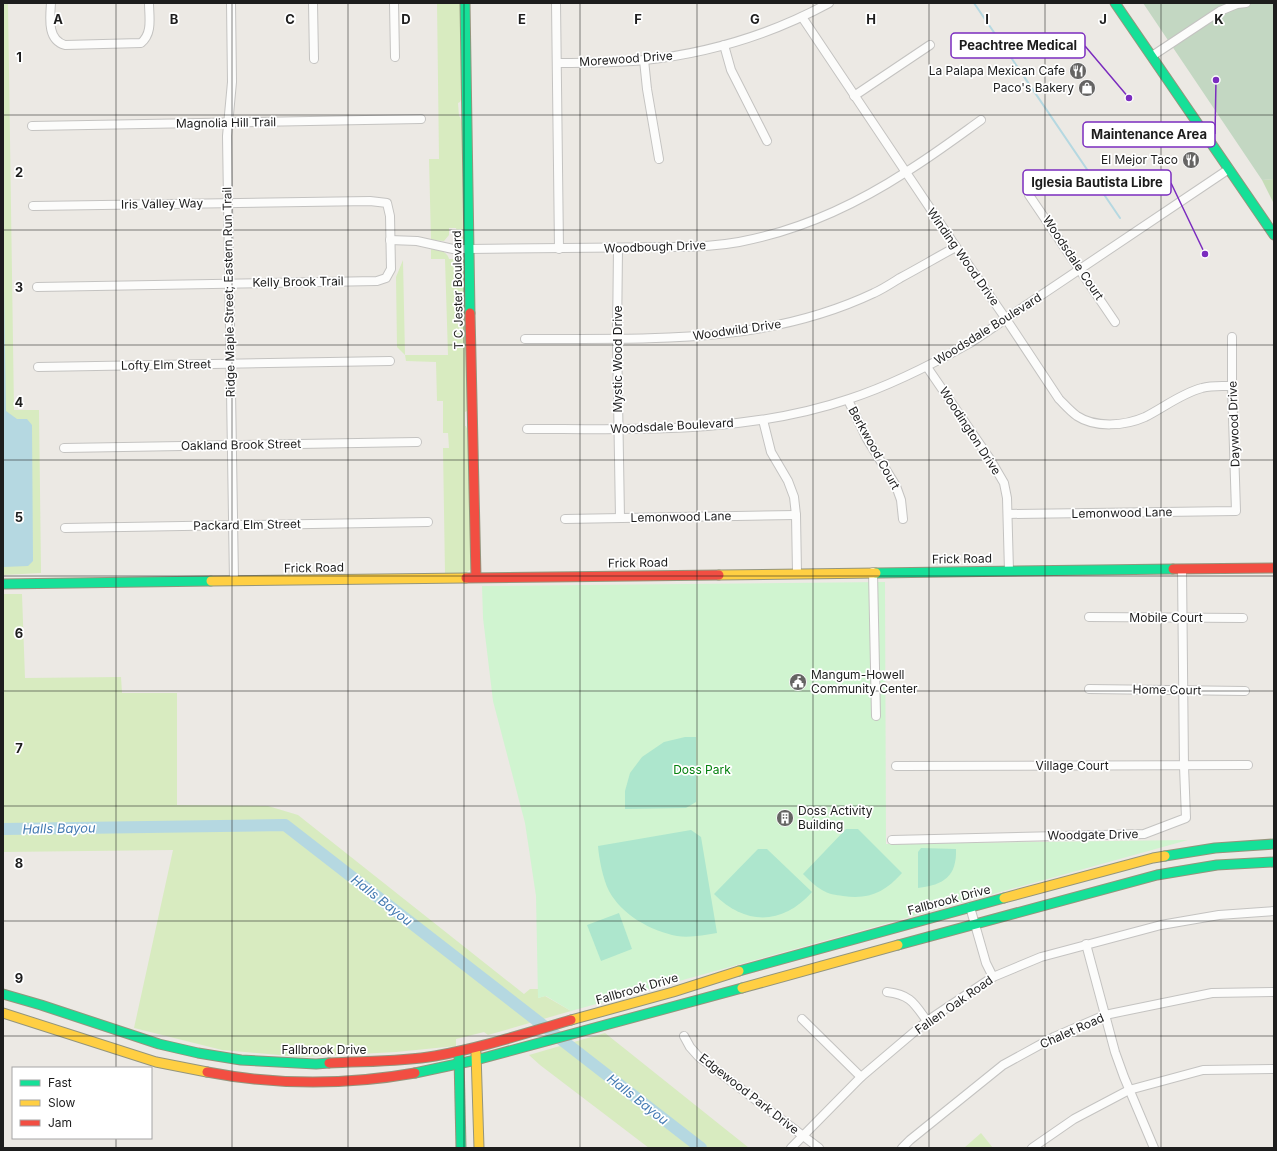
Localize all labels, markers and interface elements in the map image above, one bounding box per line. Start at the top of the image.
text: A [53,11,63,27]
text: B [170,11,179,27]
text: C [285,11,295,27]
text: D [401,11,411,27]
text: E [518,11,526,27]
text: F [634,11,642,27]
text: G [750,11,760,27]
text: H [866,11,876,27]
text: I [985,11,989,27]
text: J [1099,11,1107,27]
text: K [1214,11,1224,27]
callout: Peachtree Medical [951,33,1085,58]
text: Peachtree Medical [959,37,1077,53]
street label: Morewood Drive [579,48,673,69]
text: 1 [16,49,22,65]
restaurant icon: La Palapa Mexican Cafe [1068,61,1088,81]
place label: La Palapa Mexican Cafe [929,63,1065,78]
shop icon: Paco's Bakery [1077,78,1097,98]
place label: Paco's Bakery [993,80,1074,95]
street label: Magnolia Hill Trail [176,114,276,131]
callout: Maintenance Area [1083,122,1215,147]
text: Maintenance Area [1091,126,1207,142]
restaurant icon: El Mejor Taco [1181,150,1201,170]
place label: El Mejor Taco [1101,152,1178,167]
text: 2 [15,164,23,180]
callout: Iglesia Bautista Libre [1023,170,1171,195]
text: Iglesia Bautista Libre [1031,174,1163,190]
street label: Ridge Maple Street; Eastern Run Trail [219,187,238,397]
street label: Iris Valley Way [121,195,203,212]
street label: Winding Wood Drive [924,205,1003,309]
street label: Woodsdale Court [1040,213,1107,303]
street label: T C Jester Boulevard [449,230,466,350]
street label: Woodbough Drive [604,237,706,256]
street label: Kelly Brook Trail [252,273,344,290]
text: 3 [15,279,23,295]
street label: Woodsdale Boulevard [931,289,1044,368]
street label: Mystic Wood Drive [610,305,625,413]
street label: Woodwild Drive [692,316,782,343]
street label: Lofty Elm Street [121,356,211,373]
street label: Daywood Drive [1224,381,1243,467]
street label: Woodington Drive [936,384,1004,477]
text: 4 [15,394,24,410]
street label: Berkwood Court [845,404,903,492]
street label: Woodsdale Boulevard [610,415,734,436]
street label: Oakland Brook Street [181,436,301,453]
street label: Lemonwood Lane [1071,504,1173,521]
street label: Lemonwood Lane [630,508,732,525]
text: 5 [15,509,23,525]
street label: Packard Elm Street [193,516,301,533]
street label: Frick Road [932,550,992,567]
street label: Frick Road [608,554,668,571]
street label: Frick Road [284,559,344,576]
street label: Mobile Court [1129,610,1203,625]
text: 6 [15,625,23,641]
place label: Mangum-Howell Community Center [811,667,918,696]
public building icon: Mangum-Howell Community Center [788,672,808,692]
street label: Home Court [1133,681,1202,698]
text: 7 [15,740,23,756]
street label: Village Court [1035,758,1109,773]
park label: Doss Park [673,762,731,777]
place label: Doss Activity Building [798,803,873,832]
building icon: Doss Activity Building [775,808,795,828]
water label: Halls Bayou [22,819,96,837]
street label: Woodgate Drive [1047,826,1139,843]
text: 8 [15,855,23,871]
water label: Halls Bayou [348,871,416,929]
street label: Fallbrook Drive [906,881,992,918]
text: 9 [15,970,23,986]
street label: Fallbrook Drive [594,970,680,1007]
street label: Fallen Oak Road [912,972,996,1037]
street label: Chalet Road [1037,1010,1106,1051]
street label: Fallbrook Drive [281,1042,367,1057]
street label: Edgewood Park Drive [697,1050,802,1137]
legend [12,1067,152,1139]
water label: Halls Bayou [604,1070,672,1128]
text: Fast [48,1075,72,1090]
text: Slow [48,1095,76,1110]
text: Jam [48,1115,72,1130]

